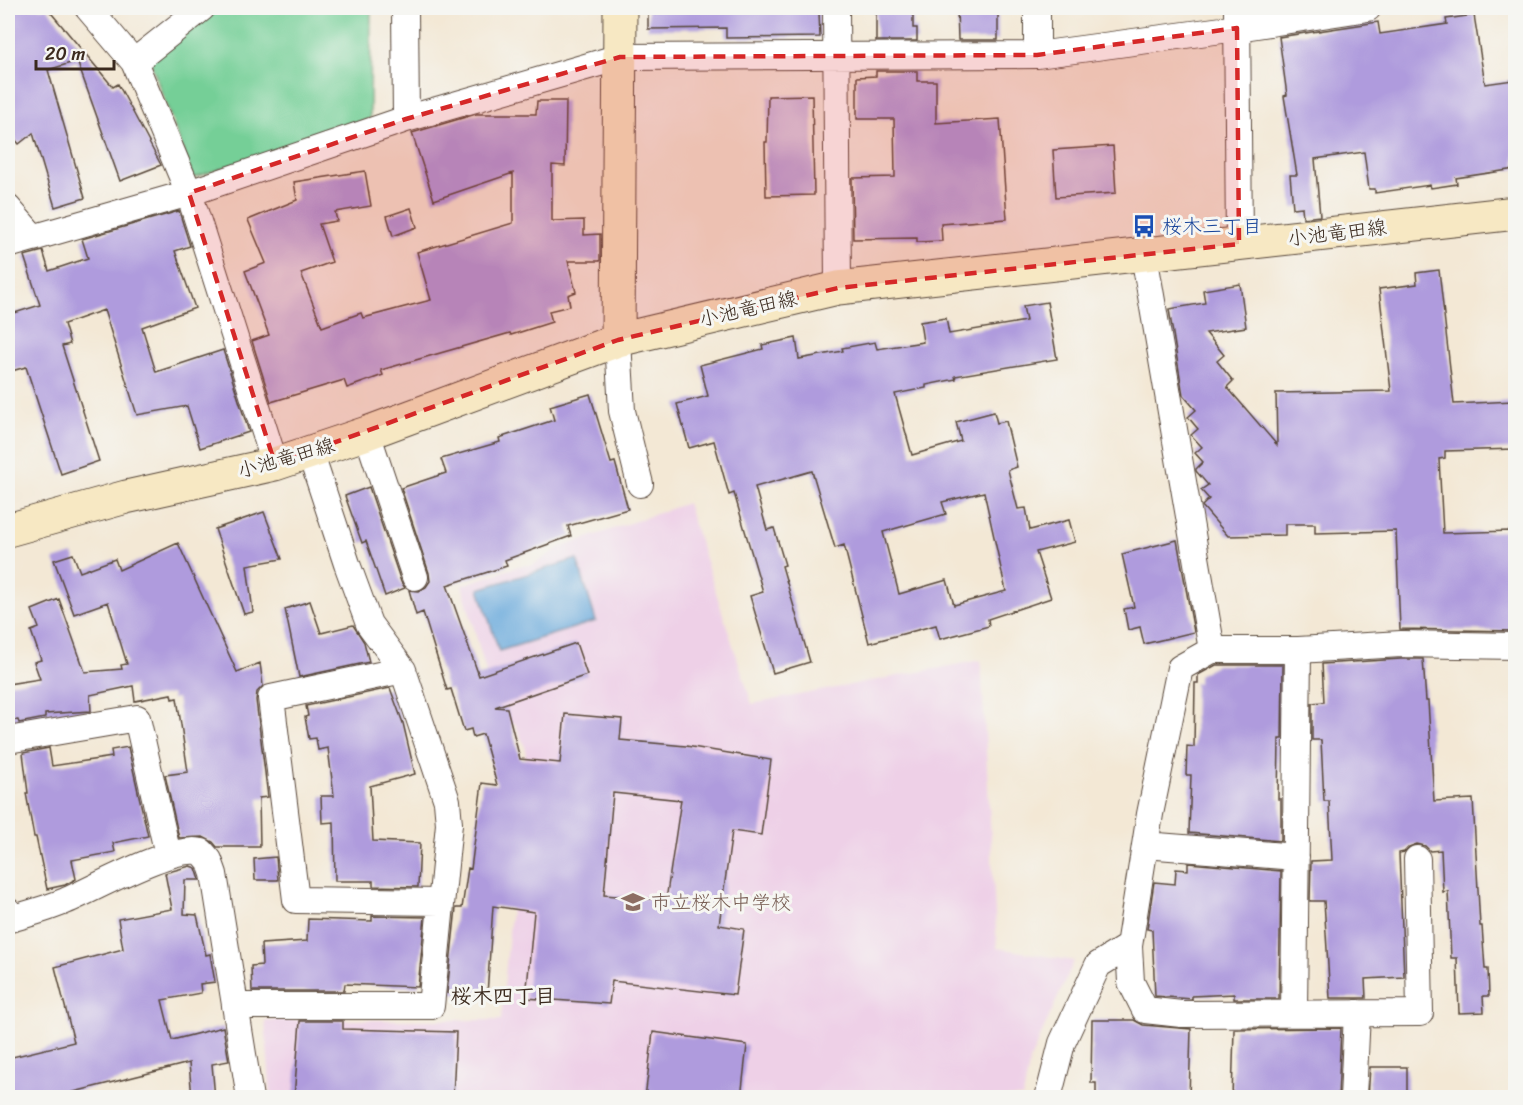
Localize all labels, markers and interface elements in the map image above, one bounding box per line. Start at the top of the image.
scale bar [36,33,114,71]
text: 20 m [45,38,85,70]
place label: 桜木三丁目 [1162,209,1262,244]
street label: 小池竜田線 [1285,210,1389,256]
bus stop icon: 桜木三丁目 [1131,213,1157,239]
street label: 小池竜田線 [695,281,801,337]
street label: 小池竜田線 [233,427,339,489]
place label: 市立桜木中学校 [651,885,791,920]
school or university icon: 市立桜木中学校 [620,889,646,915]
district label: 桜木四丁目 [451,977,556,1015]

